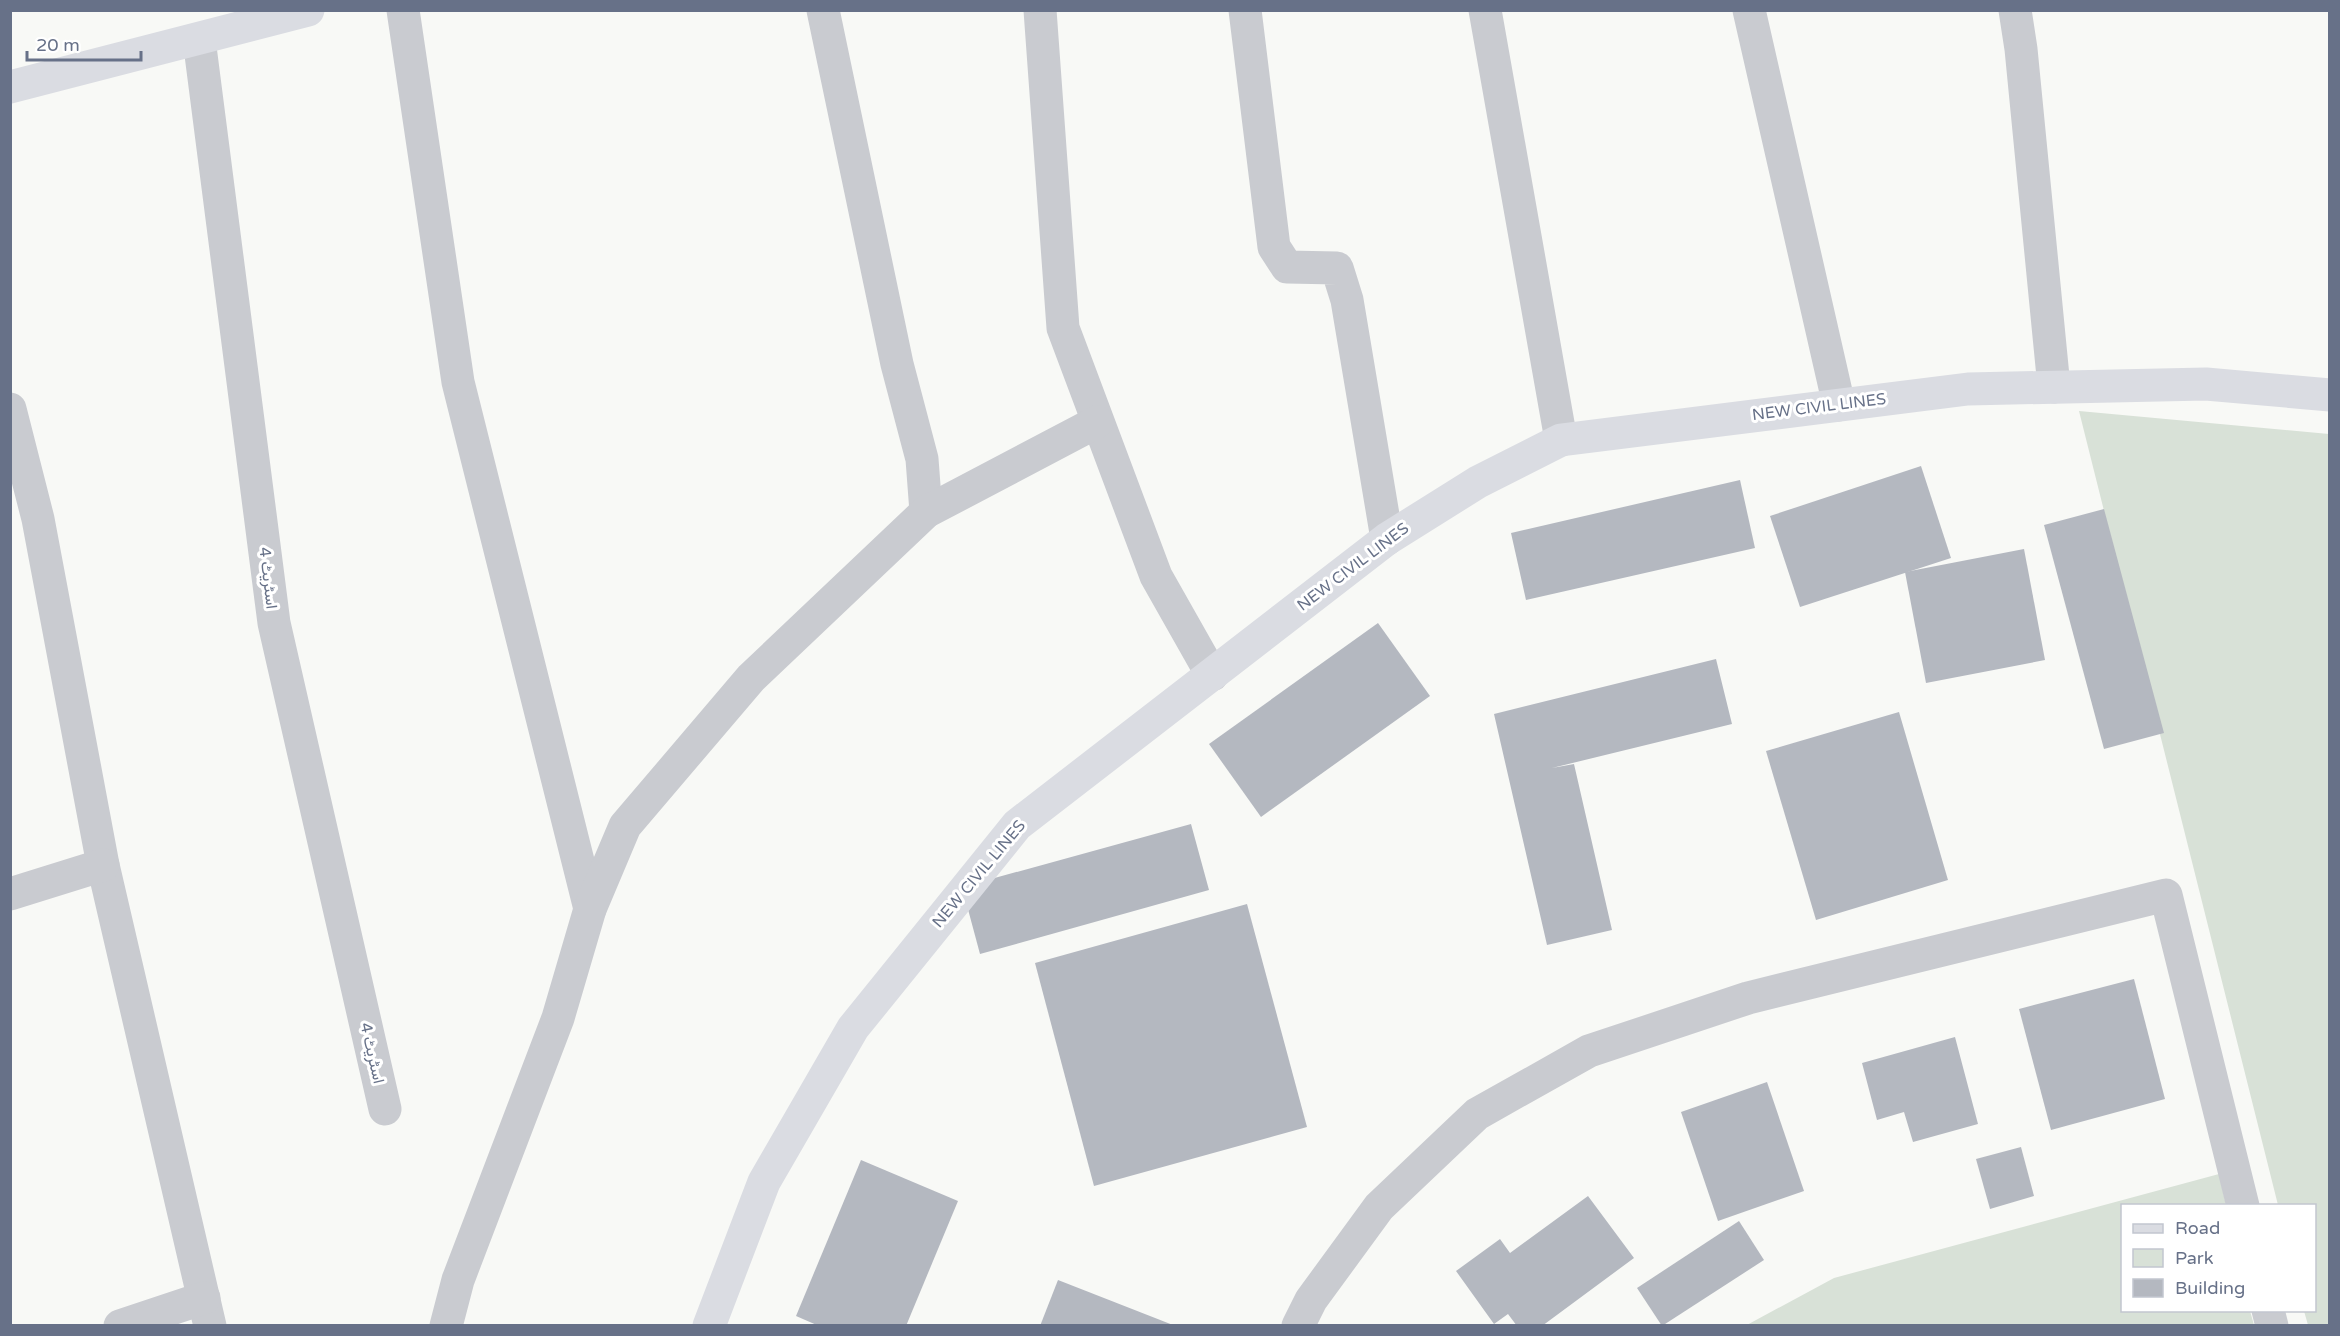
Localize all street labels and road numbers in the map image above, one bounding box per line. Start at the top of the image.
street label: NEW CIVIL LINES [1751,389,1887,425]
street label: NEW CIVIL LINES [1293,518,1413,616]
street label: اسٹریٹ 4 [254,546,282,610]
street label: NEW CIVIL LINES [928,816,1030,932]
street label: اسٹریٹ 4 [355,1021,389,1085]

